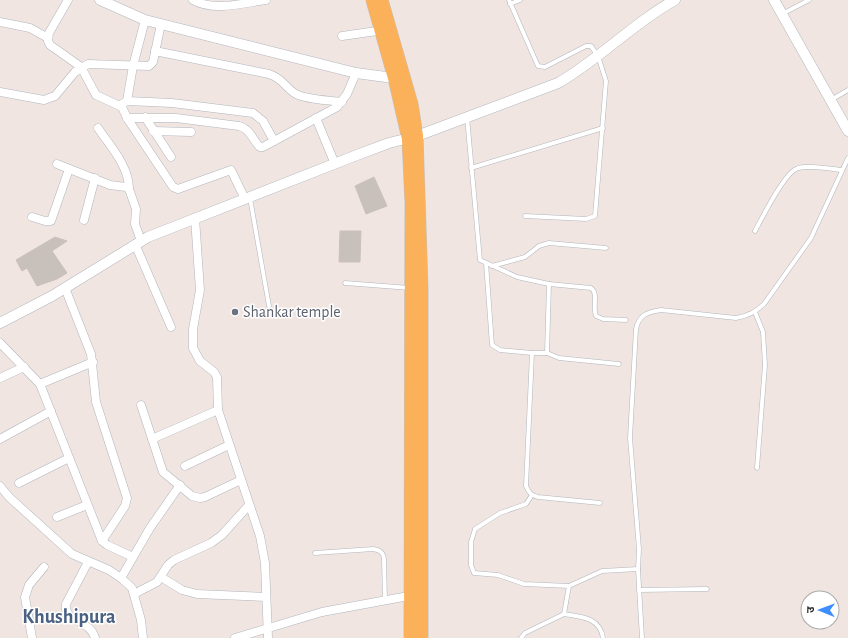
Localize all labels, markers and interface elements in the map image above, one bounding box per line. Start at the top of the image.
place label: Shankar temple [243,304,341,320]
marker: Shankar temple [230,307,240,317]
north arrow [800,590,840,630]
text: उ [805,606,816,613]
district label: Khushipura [22,607,116,627]

